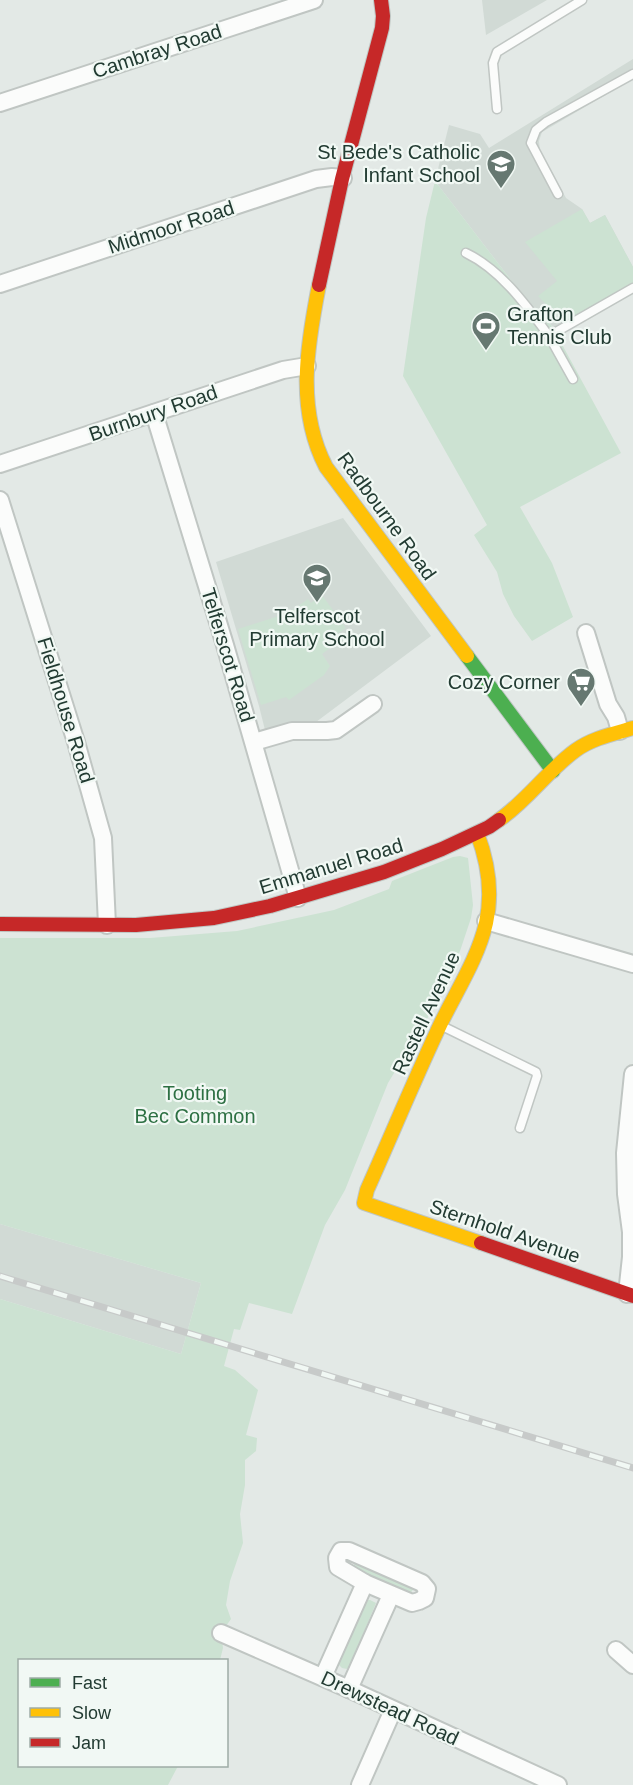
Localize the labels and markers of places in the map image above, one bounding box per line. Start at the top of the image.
place label: St Bede's Catholic Infant School [317,141,480,186]
school or university icon: St Bede's Catholic Infant School [485,148,517,190]
place label: Grafton Tennis Club [507,303,612,348]
sports icon: Grafton Tennis Club [470,310,502,352]
school or university icon: Telferscot Primary School [301,562,333,604]
place label: Telferscot Primary School [249,605,385,650]
supermarket icon: Cozy Corner [565,666,597,708]
place label: Cozy Corner [448,671,560,693]

